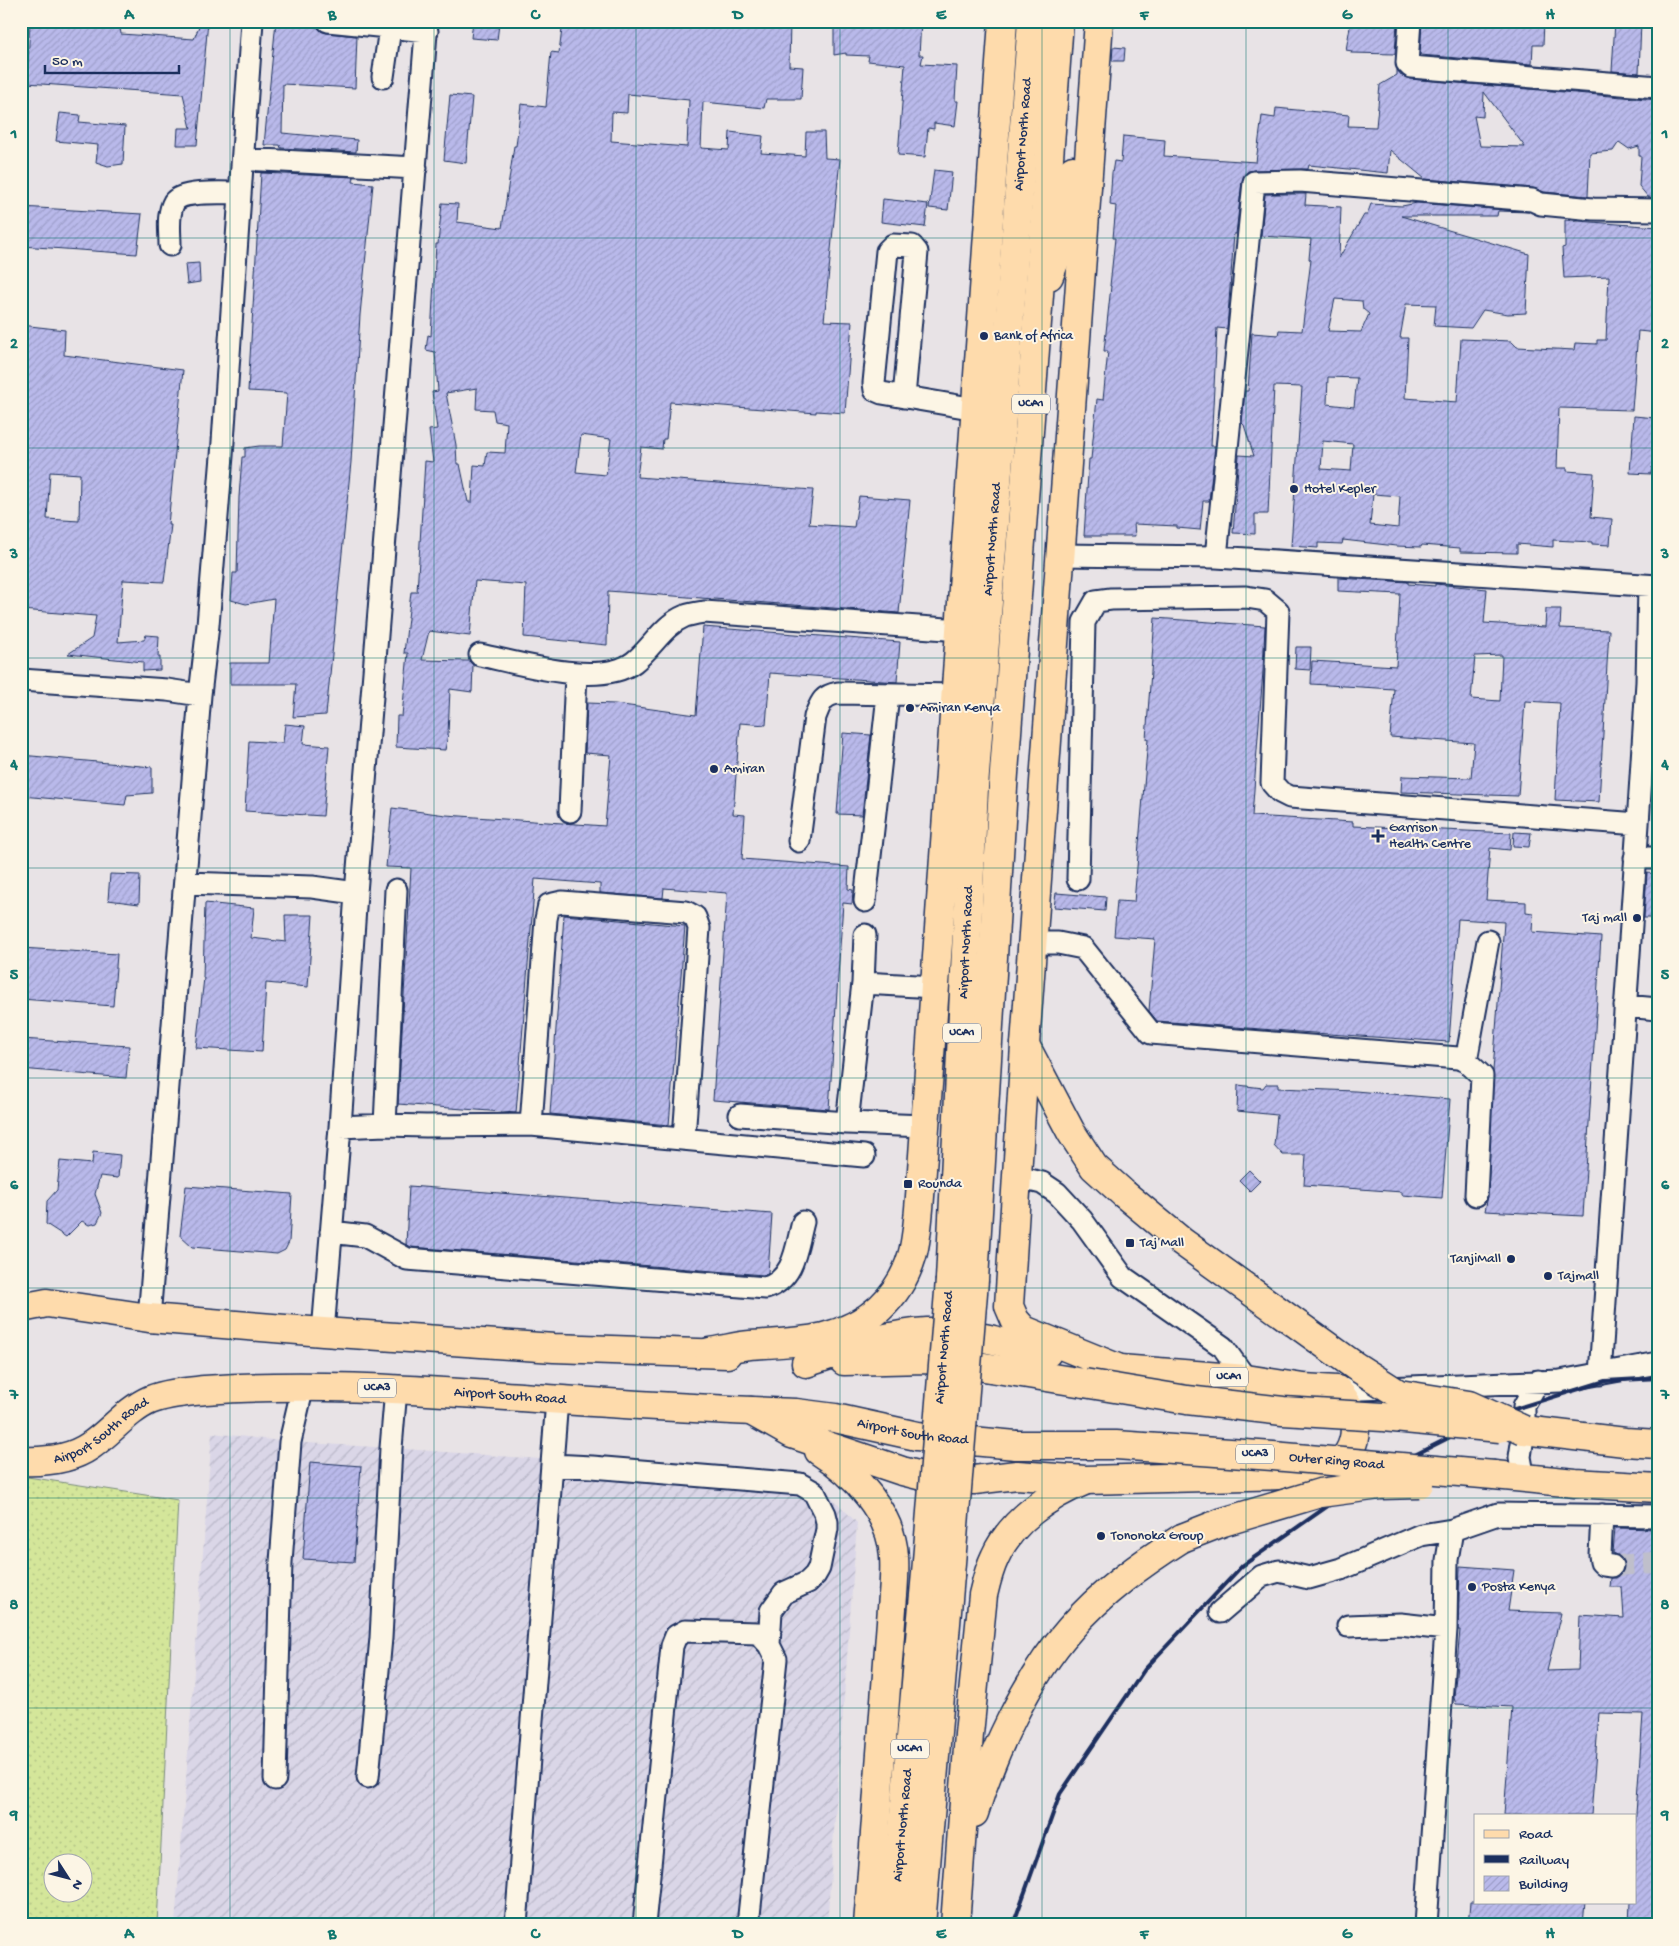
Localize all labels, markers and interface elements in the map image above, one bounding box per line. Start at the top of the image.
text: A [123,7,135,26]
text: B [327,7,337,26]
text: C [530,7,541,26]
text: D [731,7,744,26]
text: E [936,7,947,26]
text: F [1139,7,1150,26]
text: G [1342,7,1353,26]
text: H [1545,7,1555,26]
scale bar [45,42,179,74]
text: 50 m [52,53,83,71]
street label: Airport North Road [1011,76,1036,191]
text: 1 [10,126,17,145]
text: 1 [1661,126,1668,145]
place label: Bank of Africa [993,328,1074,345]
marker: Bank of Africa [978,330,990,342]
text: 2 [10,336,18,355]
text: 2 [1661,336,1669,355]
road number: UCA1 [1012,394,1050,414]
street label: Airport North Road [980,480,1006,596]
place label: Hotel Kepler [1304,481,1377,498]
marker: Hotel Kepler [1288,483,1300,495]
text: 3 [9,546,18,565]
text: 3 [1660,546,1669,565]
place label: Amiran Kenya [920,700,1001,717]
marker: Amiran Kenya [904,702,916,714]
text: 4 [9,757,18,776]
text: 4 [1660,757,1669,776]
place label: Amiran [724,761,765,778]
marker: Amiran [708,763,720,775]
place label: Garrison Health Centre [1389,820,1472,853]
marker: Garrison Health Centre [1371,829,1385,843]
street label: Airport North Road [955,884,978,999]
place label: Taj mall [1582,910,1627,927]
marker: Taj mall [1631,912,1643,924]
text: 5 [10,967,19,986]
text: 5 [1661,967,1670,986]
road number: UCA1 [943,1024,981,1042]
place label: Rounda [918,1176,963,1193]
text: 6 [10,1177,19,1196]
text: 6 [1661,1177,1670,1196]
marker: Rounda [902,1178,914,1190]
place label: Taj Mall [1139,1235,1184,1252]
marker: Taj Mall [1124,1237,1136,1249]
place label: TanjiMall [1449,1251,1501,1268]
marker: TanjiMall [1505,1253,1517,1265]
place label: Tajmall [1557,1268,1599,1285]
marker: Tajmall [1542,1270,1554,1282]
street label: Airport North Road [931,1289,958,1405]
road number: UCA1 [1210,1368,1248,1386]
road number: UCA3 [358,1379,396,1398]
street label: Airport South Road [453,1384,568,1409]
text: 7 [9,1387,19,1406]
text: 7 [1660,1387,1670,1406]
street label: Airport South Road [52,1393,153,1468]
street label: Airport South Road [856,1415,970,1449]
road number: UCA3 [1236,1445,1274,1464]
street label: Outer Ring Road [1288,1449,1386,1474]
place label: Tononoka Group [1110,1528,1203,1545]
marker: Tononoka Group [1095,1530,1107,1542]
place label: Posta Kenya [1481,1579,1556,1596]
marker: Posta Kenya [1466,1581,1478,1593]
text: 8 [10,1597,19,1616]
text: 8 [1661,1597,1670,1616]
road number: UCA1 [891,1740,929,1758]
street label: Airport North Road [889,1767,917,1882]
text: 9 [9,1807,18,1826]
text: 9 [1660,1807,1669,1826]
legend [1474,1814,1636,1904]
text: Road [1519,1826,1553,1844]
text: Railway [1519,1852,1570,1870]
north arrow [42,1854,92,1904]
text: N [67,1875,86,1893]
text: Building [1518,1876,1568,1894]
text: A [123,1926,135,1945]
text: B [327,1926,337,1945]
text: C [530,1926,541,1945]
text: D [731,1926,744,1945]
text: E [936,1926,947,1945]
text: F [1139,1926,1150,1945]
text: G [1342,1926,1353,1945]
text: H [1545,1926,1555,1945]

